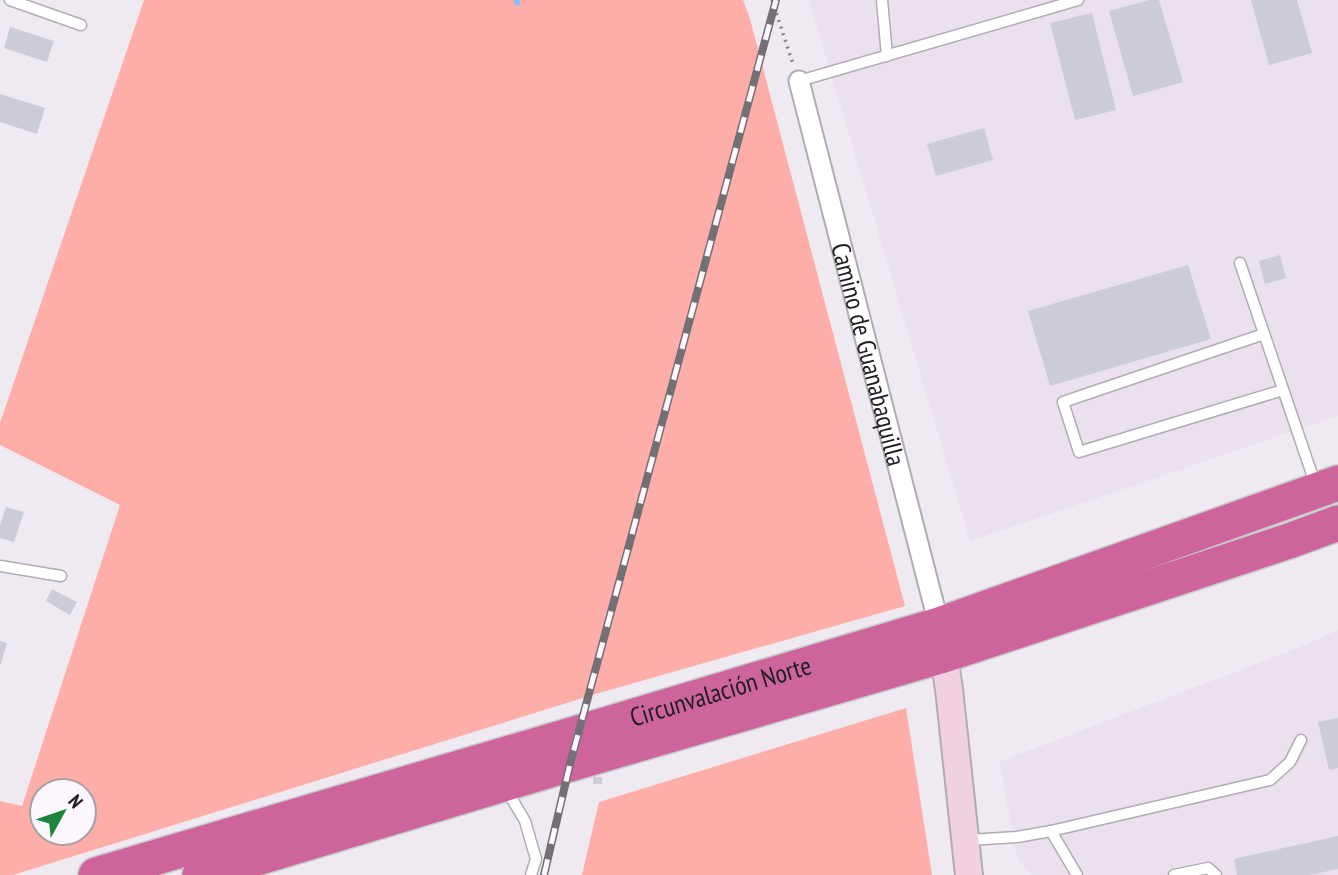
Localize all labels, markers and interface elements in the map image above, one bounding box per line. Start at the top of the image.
street label: Camino de Guanabaquilla [825,239,914,469]
street label: Circunvalación Norte [626,648,815,733]
north arrow [28,777,98,847]
text: N [64,789,89,813]

